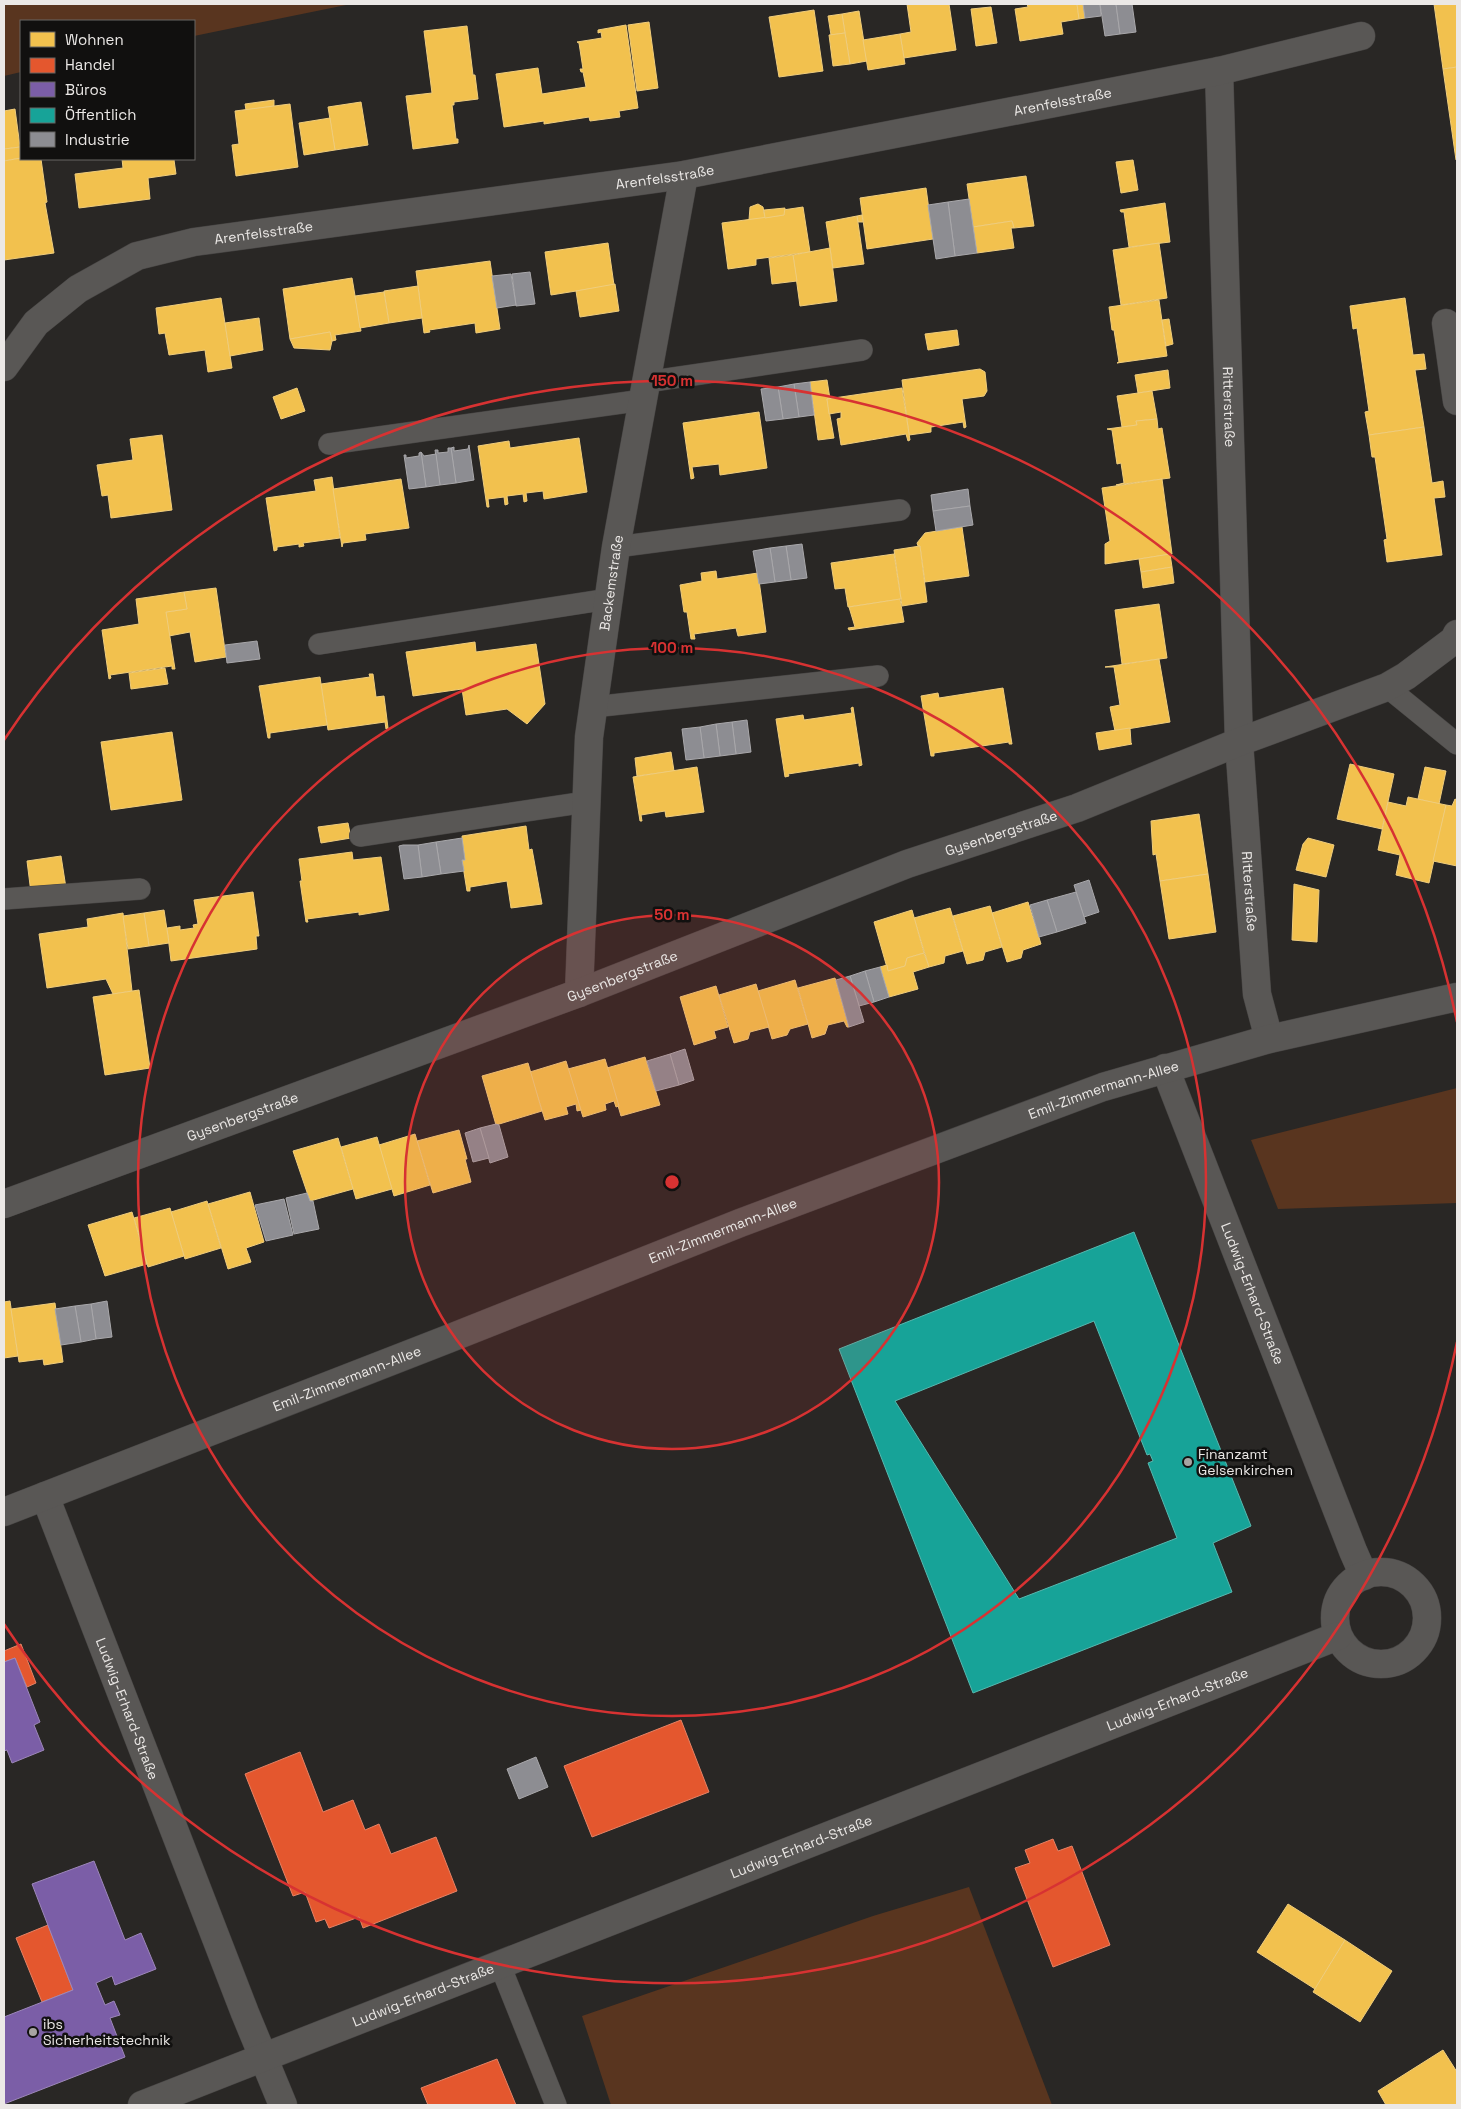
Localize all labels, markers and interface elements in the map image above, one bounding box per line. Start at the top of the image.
legend [20,20,195,160]
text: Wohnen [65,30,124,49]
text: Handel [65,55,115,74]
text: Büros [65,80,107,99]
street label: Arenfelsstraße [1012,83,1113,120]
text: Öffentlich [65,105,136,124]
text: Industrie [65,130,130,149]
street label: Arenfelsstraße [614,160,716,193]
street label: Arenfelsstraße [213,217,314,248]
street label: Ritterstraße [1219,366,1239,447]
text: 150 m [651,371,693,390]
street label: Backemstraße [595,533,627,632]
text: 100 m [651,638,693,657]
street label: Gysenbergstraße [943,806,1060,860]
street label: Ritterstraße [1238,851,1262,932]
text: 50 m [654,905,690,924]
street label: Gysenbergstraße [564,946,680,1006]
street label: Emil-Zimmermann-Allee [1026,1057,1181,1123]
street label: Gysenbergstraße [184,1088,301,1145]
centre of rings [663,1173,681,1191]
street label: Emil-Zimmermann-Allee [646,1193,800,1267]
street label: Ludwig-Erhard-Straße [1217,1220,1289,1367]
street label: Emil-Zimmermann-Allee [270,1341,424,1415]
place label: Finanzamt Gelsenkirchen [1198,1445,1293,1479]
marker: Finanzamt Gelsenkirchen [1182,1456,1194,1468]
street label: Ludwig-Erhard-Straße [92,1635,163,1782]
street label: Ludwig-Erhard-Straße [1104,1663,1251,1735]
street label: Ludwig-Erhard-Straße [728,1811,875,1882]
street label: Ludwig-Erhard-Straße [350,1959,497,2031]
place label: ibs Sicherheitstechnik [43,2015,171,2049]
marker: ibs Sicherheitstechnik [27,2026,39,2038]

